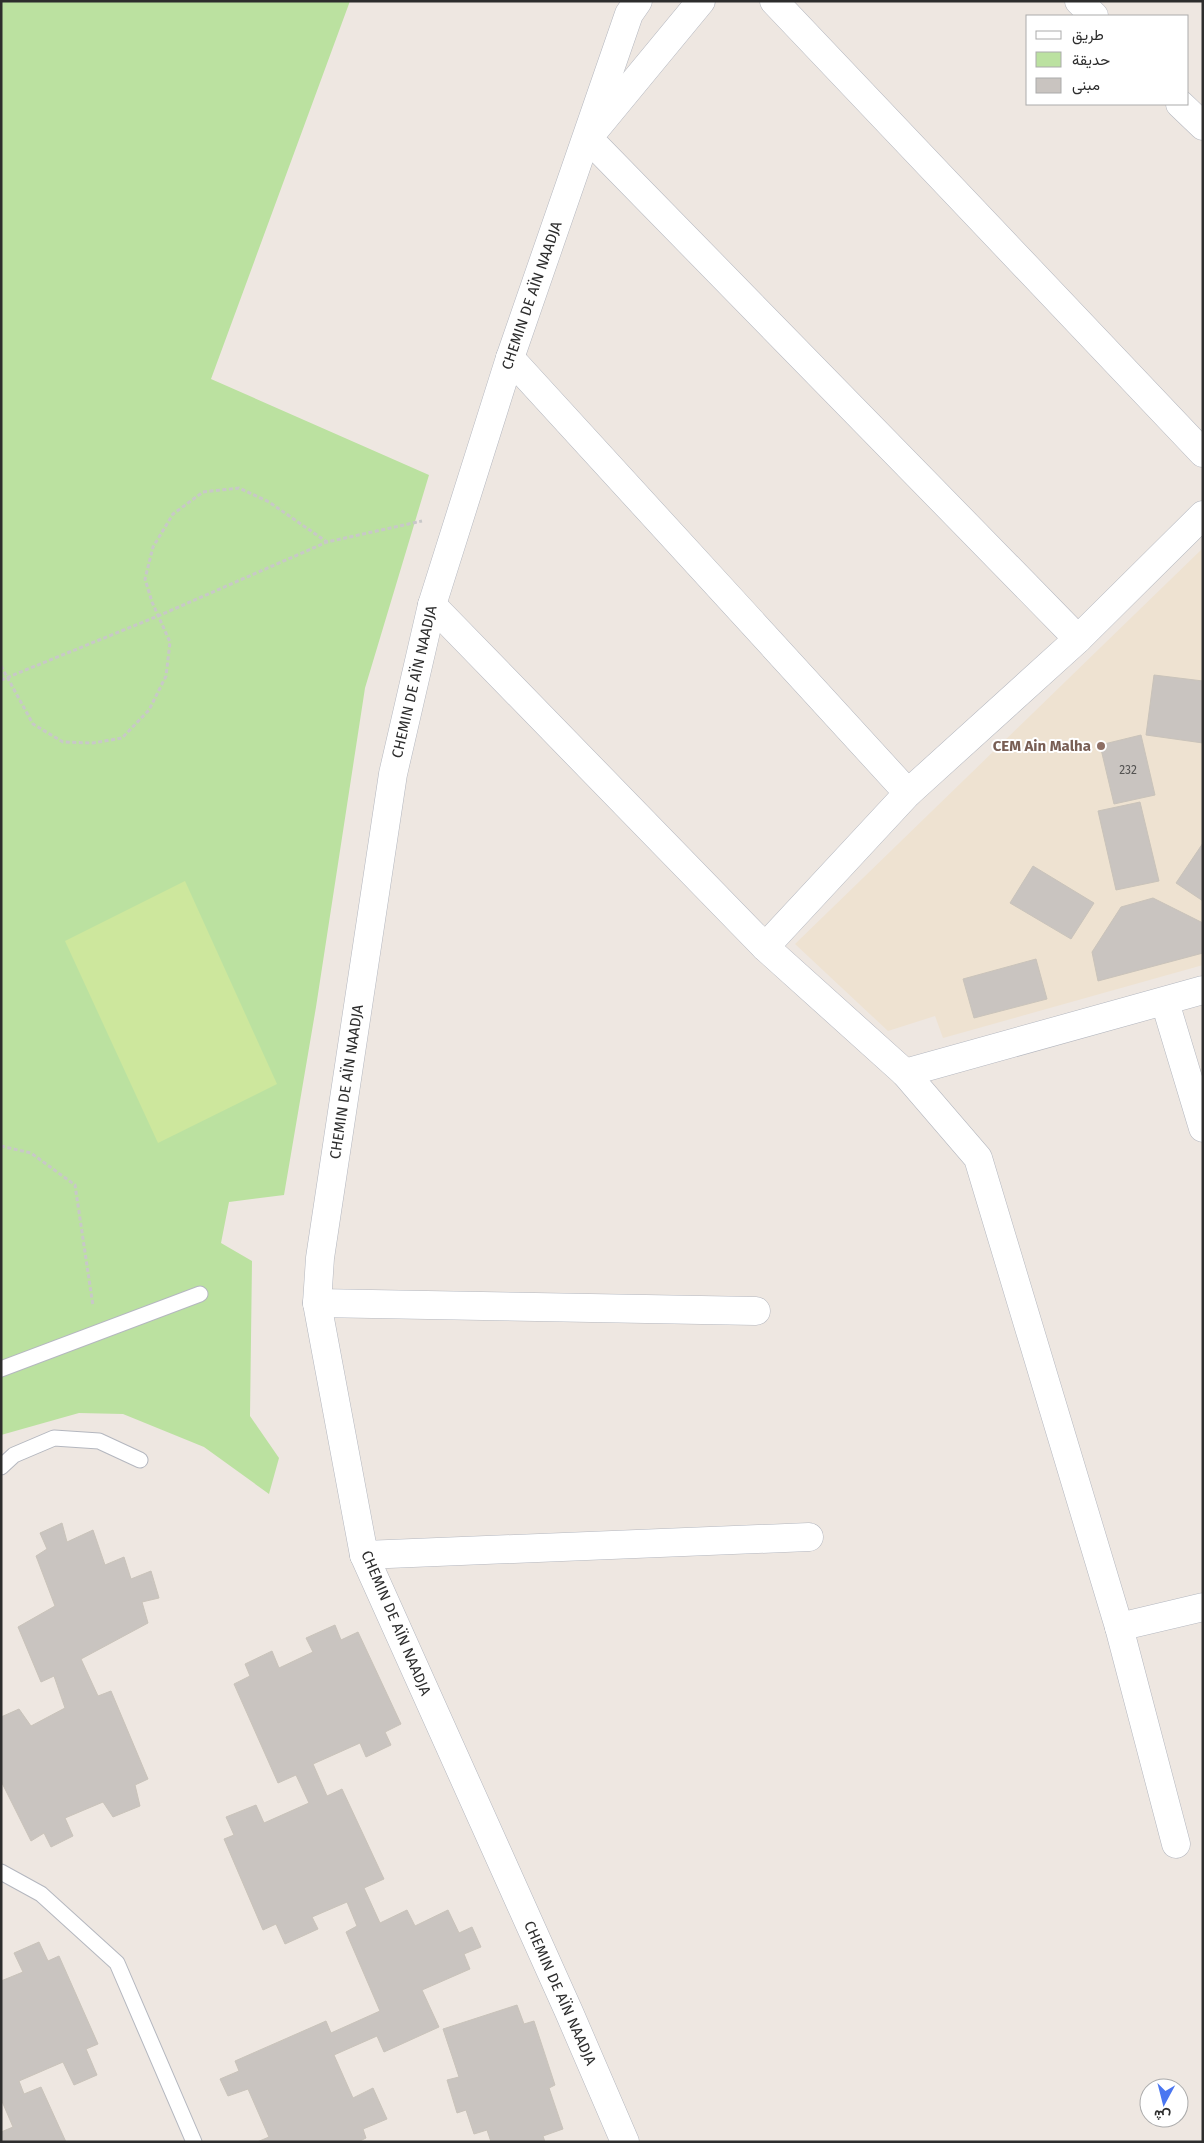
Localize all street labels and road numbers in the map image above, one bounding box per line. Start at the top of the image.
street label: CHEMIN DE AÏN NAADJA [498,218,566,372]
street label: CHEMIN DE AÏN NAADJA [388,603,441,760]
street label: CHEMIN DE AÏN NAADJA [326,1003,367,1160]
street label: CHEMIN DE AÏN NAADJA [357,1548,435,1699]
street label: CHEMIN DE AÏN NAADJA [520,1918,600,2068]

